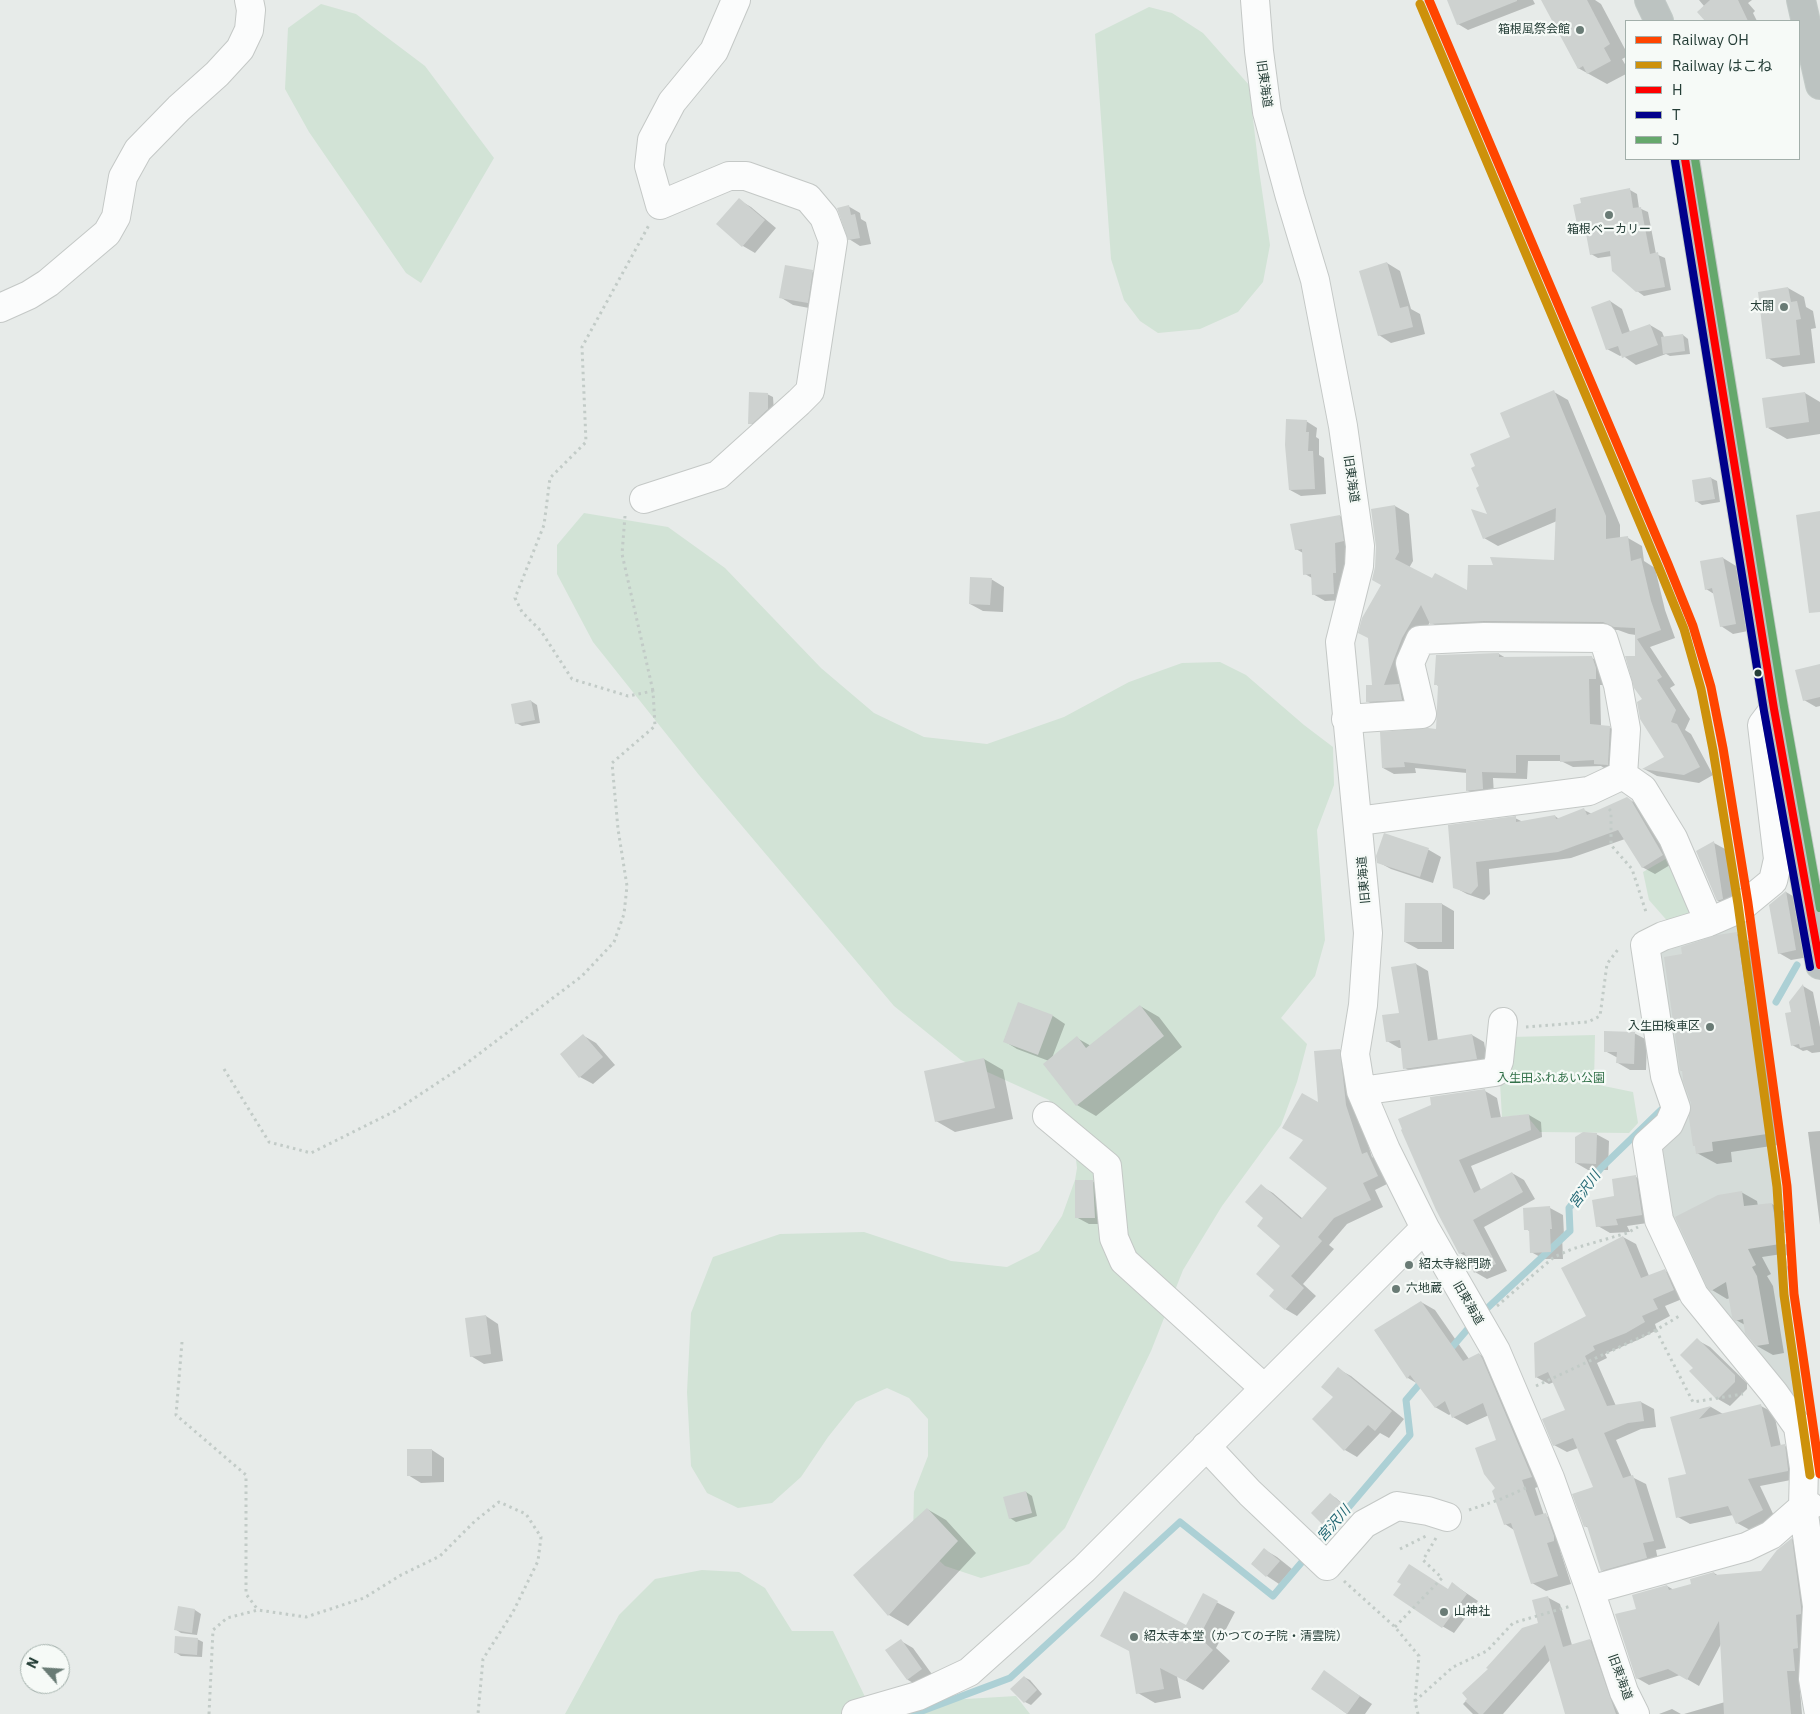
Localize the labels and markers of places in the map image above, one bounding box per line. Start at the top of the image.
place label: 箱根風祭会館 [1498,23,1570,37]
marker: 箱根風祭会館 [1574,24,1586,36]
marker: 箱根ベーカリー [1603,209,1615,221]
place label: 箱根ベーカリー [1567,223,1651,237]
place label: 太閤 [1750,300,1774,314]
marker: 太閤 [1778,301,1790,313]
unlabelled marker [1753,668,1763,678]
place label: 入生田検車区 [1628,1020,1700,1034]
marker: 入生田検車区 [1704,1021,1716,1033]
place label: 紹太寺総門跡 [1419,1258,1491,1272]
marker: 紹太寺総門跡 [1403,1259,1415,1271]
place label: 六地蔵 [1406,1282,1442,1296]
marker: 六地蔵 [1390,1283,1402,1295]
place label: 山神社 [1454,1605,1490,1619]
marker: 山神社 [1438,1606,1450,1618]
place label: 紹太寺本堂（かつての子院・清雲院） [1144,1630,1348,1644]
marker: 紹太寺本堂（かつての子院・清雲院） [1128,1631,1140,1643]

